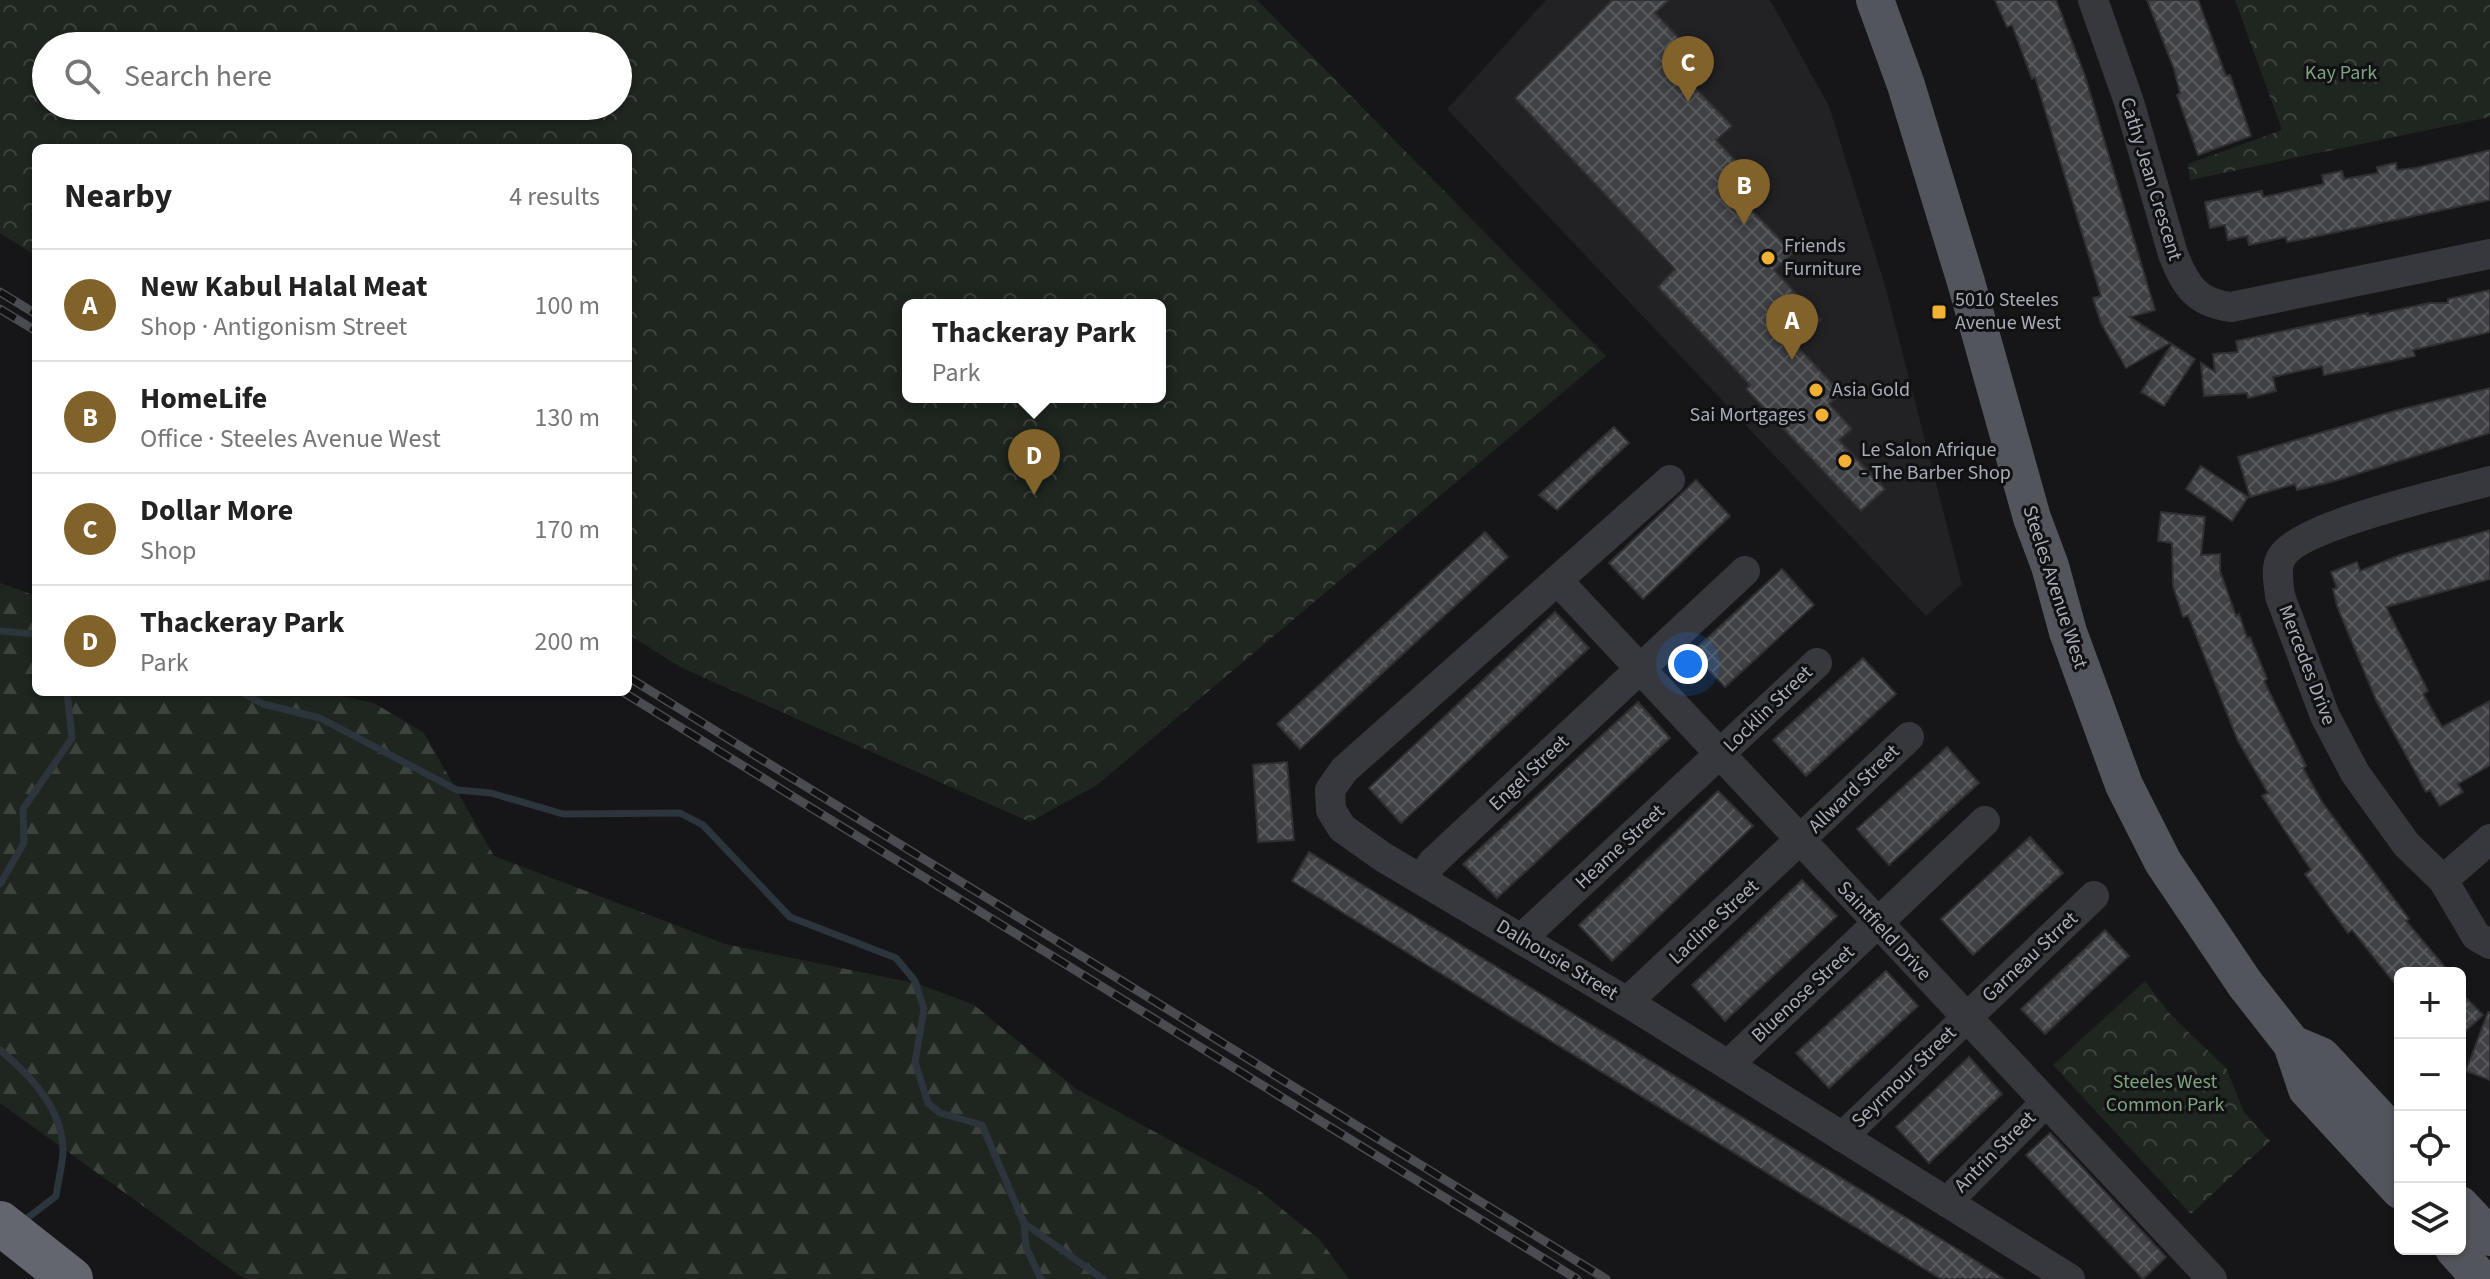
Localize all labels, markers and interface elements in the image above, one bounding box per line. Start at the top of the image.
search box [32,32,632,120]
pin: C [1662,36,1714,102]
icon: search [60,54,104,98]
text: Search here [124,55,272,98]
park label: Kay Park [2305,59,2377,87]
street label: Cathy Jean Crescent [2113,94,2189,264]
pin: B [1718,159,1770,225]
text: Nearby [64,172,172,221]
text: 4 results [509,178,600,215]
place label: Friends Furniture [1784,232,1862,283]
marker: Friends Furniture [1759,249,1777,267]
text: New Kabul Halal Meat [140,265,427,308]
place label: 5010 Steeles Avenue West [1955,286,2061,337]
text: A [83,287,97,324]
text: 100 m [534,287,600,324]
pin: A [1766,294,1818,360]
popup [902,299,1166,403]
marker: 5010 Steeles Avenue West [1930,303,1948,321]
text: Shop · Antigonism Street [140,308,407,345]
text: Thackeray Park [932,311,1136,354]
text: Park [932,354,980,391]
place label: Asia Gold [1832,376,1910,404]
text: HomeLife [140,377,267,420]
marker: Asia Gold [1807,381,1825,399]
text: B [82,399,98,436]
text: 130 m [534,399,600,436]
place label: Sai Mortgages [1689,401,1806,429]
marker: Sai Mortgages [1813,406,1831,424]
text: Office · Steeles Avenue West [140,420,441,457]
pin: D [1008,429,1060,495]
place label: Le Salon Afrique - The Barber Shop [1861,436,2011,487]
marker: Le Salon Afrique - The Barber Shop [1836,452,1854,470]
text: Dollar More [140,489,293,532]
street label: Steeles Avenue West [2015,502,2095,672]
text: C [82,511,98,548]
text: 170 m [534,511,600,548]
text: Shop [140,532,197,569]
text: Thackeray Park [140,601,344,644]
street label: Mercedes Drive [2271,601,2343,729]
text: D [82,623,98,660]
text: 200 m [534,623,600,660]
text: Park [140,644,189,681]
your location [1668,644,1708,684]
street label: Locklin Street [1717,659,1819,759]
street label: Engel Street [1483,728,1575,817]
street label: Allward Street [1802,738,1906,840]
street label: Heame Street [1569,798,1671,896]
street label: Lacline Street [1663,873,1765,971]
street label: Saintfield Drive [1830,875,1938,987]
street label: Garneau Strret [1976,905,2084,1009]
street label: Dalhousie Street [1491,913,1623,1008]
street label: Bluenose Street [1745,939,1861,1049]
map controls [2394,967,2466,1255]
button: + [2394,967,2466,1039]
street label: Seyrmour Street [1845,1019,1963,1134]
button: − [2394,1039,2466,1111]
park label: Steeles West Common Park [2106,1068,2224,1119]
street label: Antrin Street [1948,1105,2042,1199]
button: locate [2394,1111,2466,1183]
button: layers [2394,1183,2466,1255]

